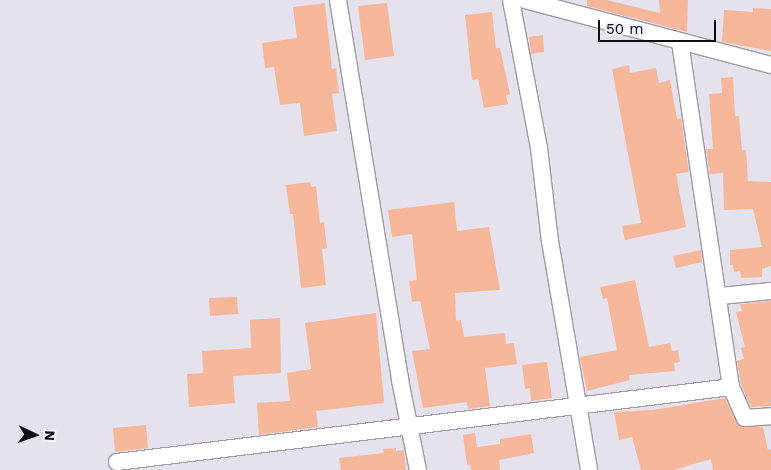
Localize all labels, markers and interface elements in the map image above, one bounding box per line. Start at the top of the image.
scale bar [601,10,718,42]
text: 50 m [606,20,643,38]
north arrow [10,410,60,460]
text: N [42,430,58,441]

